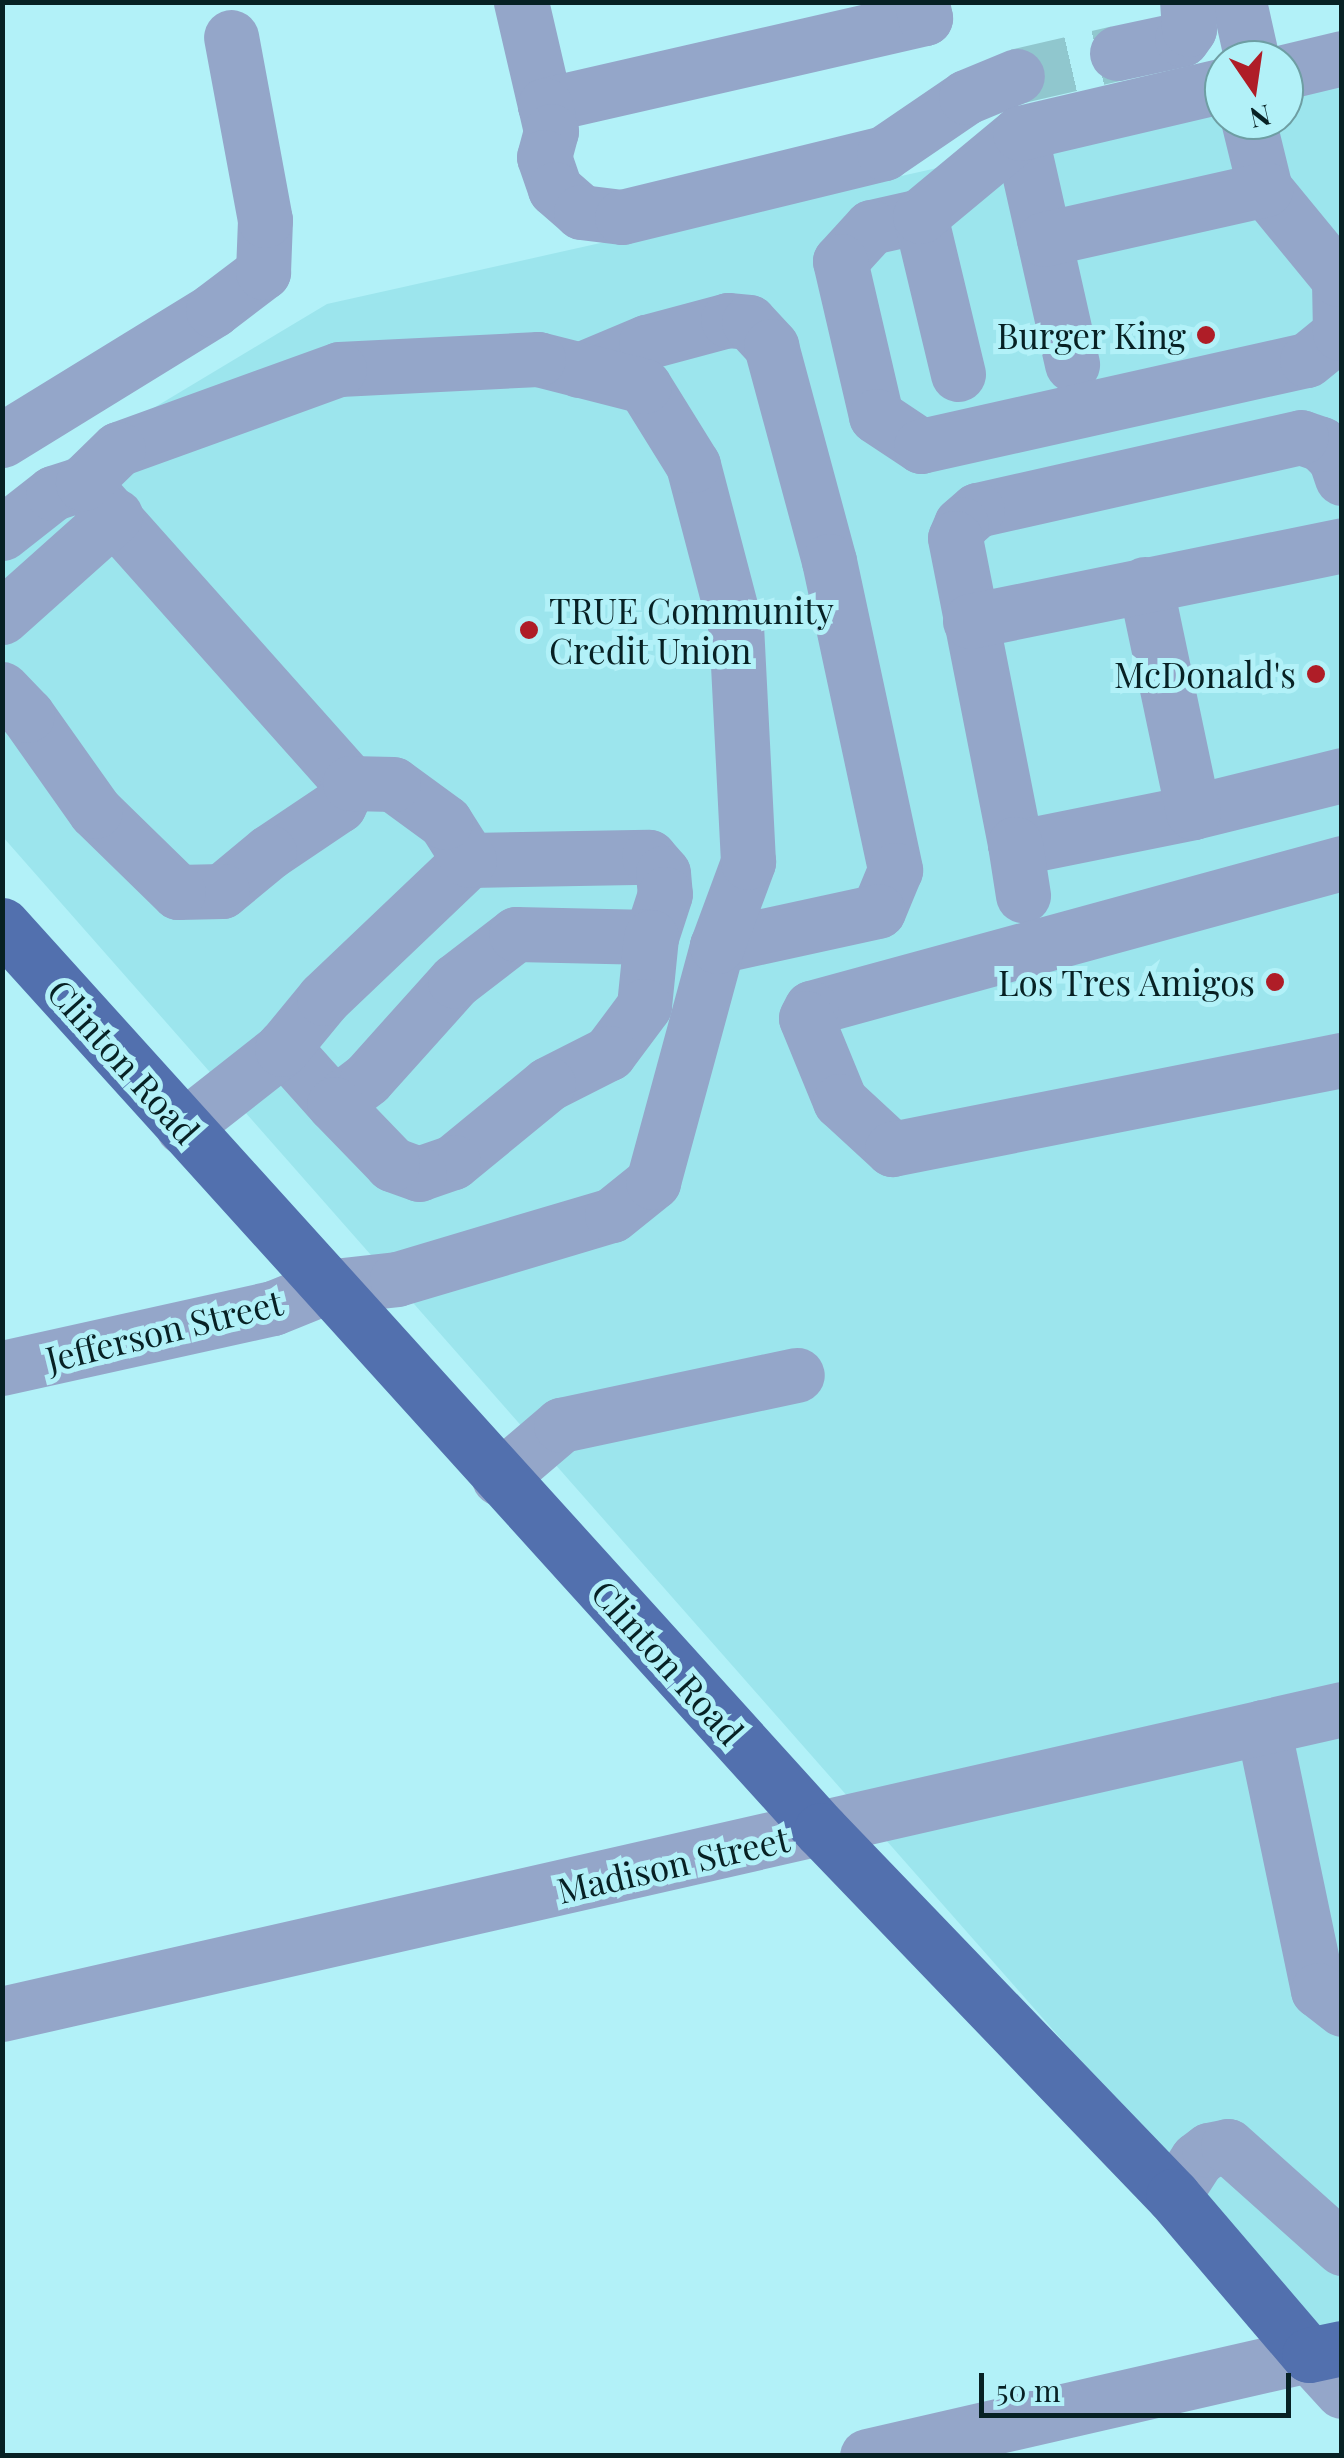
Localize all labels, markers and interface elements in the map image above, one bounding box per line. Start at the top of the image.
north arrow [1204,40,1304,140]
text: N [1246,97,1274,138]
place label: Burger King [996,314,1186,356]
marker: Burger King [1195,324,1217,346]
place label: TRUE Community Credit Union [549,589,834,671]
marker: TRUE Community Credit Union [518,619,540,641]
place label: McDonald's [1114,653,1296,695]
marker: McDonald's [1305,663,1327,685]
place label: Los Tres Amigos [996,961,1255,1003]
street label: Clinton Road [39,970,209,1152]
marker: Los Tres Amigos [1264,971,1286,993]
street label: Jefferson Street [41,1280,287,1380]
street label: Clinton Road [583,1571,753,1753]
street label: Madison Street [553,1817,793,1911]
scale bar [984,2353,1296,2415]
text: 50 m [996,2370,1061,2410]

